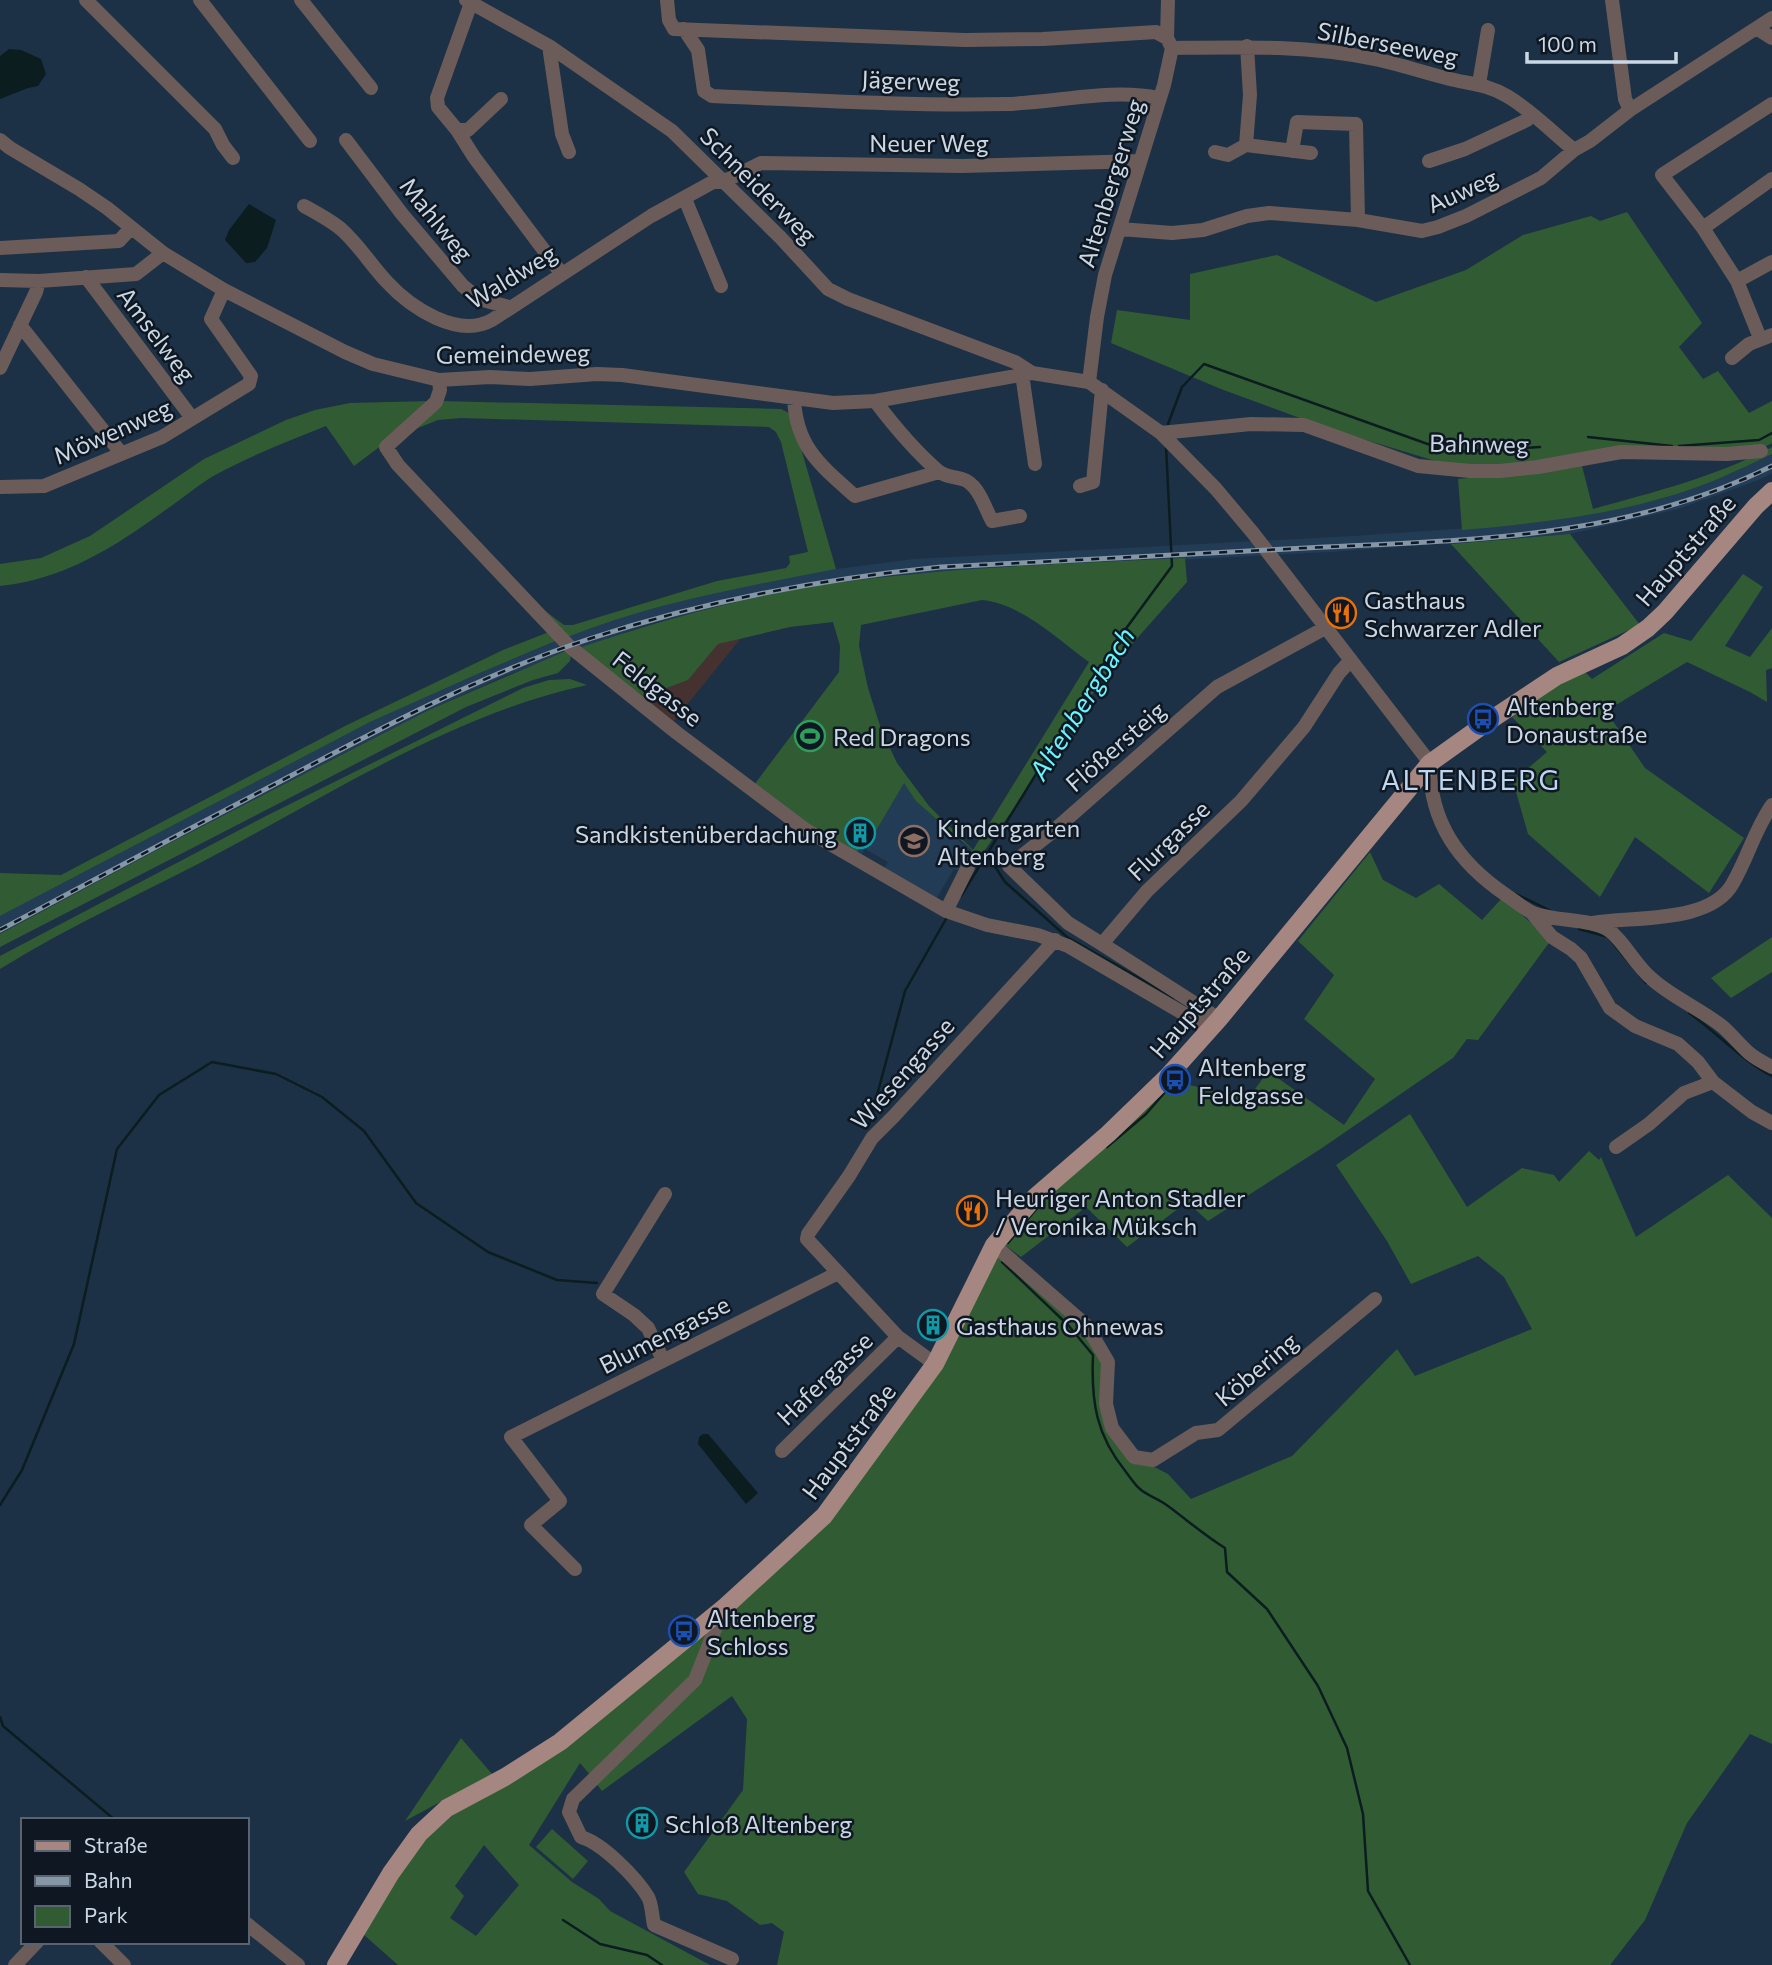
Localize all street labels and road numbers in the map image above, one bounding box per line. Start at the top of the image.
street label: Silberseeweg [1315,15,1461,71]
street label: Jägerweg [861,64,961,96]
street label: Altenbergerweg [1071,95,1149,271]
street label: Schneiderweg [695,121,823,249]
street label: Neuer Weg [869,128,989,157]
street label: Auweg [1422,162,1502,218]
street label: Mahlweg [394,171,480,267]
street label: Waldweg [461,238,561,314]
street label: Amselweg [112,281,202,387]
street label: Gemeindeweg [436,337,590,369]
street label: Möwenweg [48,392,176,470]
street label: Bahnweg [1429,428,1529,458]
street label: Hauptstraße [1629,489,1741,611]
street label: Feldgasse [607,644,709,732]
street label: Flößersteig [1059,695,1171,797]
street label: Flurgasse [1121,794,1215,886]
street label: Hauptstraße [1143,941,1255,1063]
street label: Wiesengasse [844,1011,960,1135]
street label: Blumengasse [594,1289,734,1379]
street label: Hafergasse [770,1325,878,1431]
street label: Köbering [1209,1326,1303,1412]
street label: Hauptstraße [795,1377,901,1505]

